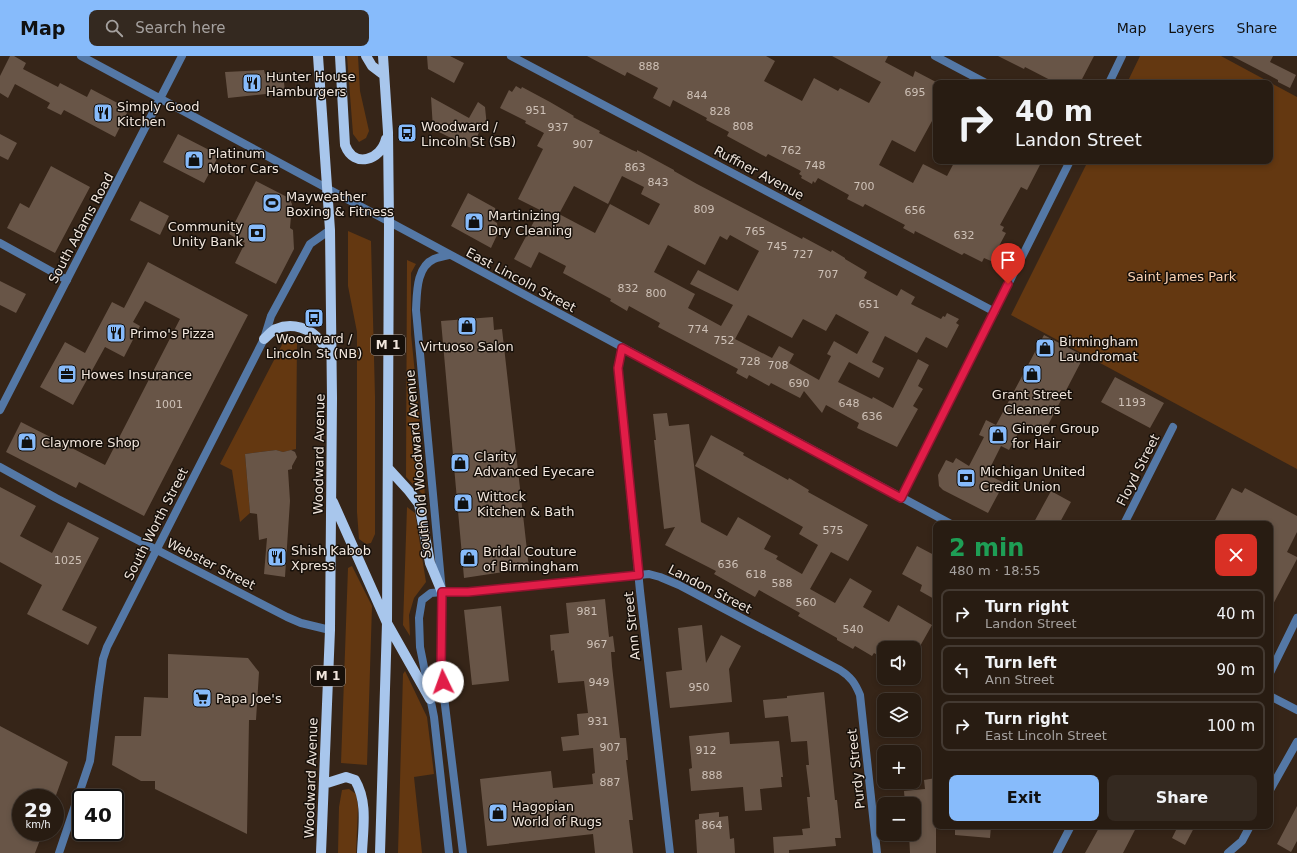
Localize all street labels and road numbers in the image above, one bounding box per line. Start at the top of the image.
street label: Ruffner Avenue [711,143,807,203]
street label: South Adams Road [46,170,116,286]
street label: East Lincoln Street [464,245,578,315]
road number: M 1 [371,335,405,355]
street label: South Old Woodward Avenue [402,369,434,559]
street label: Woodward Avenue [310,394,328,514]
street label: Floyd Street [1113,432,1163,508]
street label: South Worth Street [121,465,191,583]
street label: Webster Street [164,535,258,593]
street label: Landon Street [666,562,754,616]
street label: Ann Street [621,591,643,661]
road number: M 1 [311,666,345,686]
street label: Woodward Avenue [301,717,321,839]
street label: Purdy Street [844,728,868,810]

